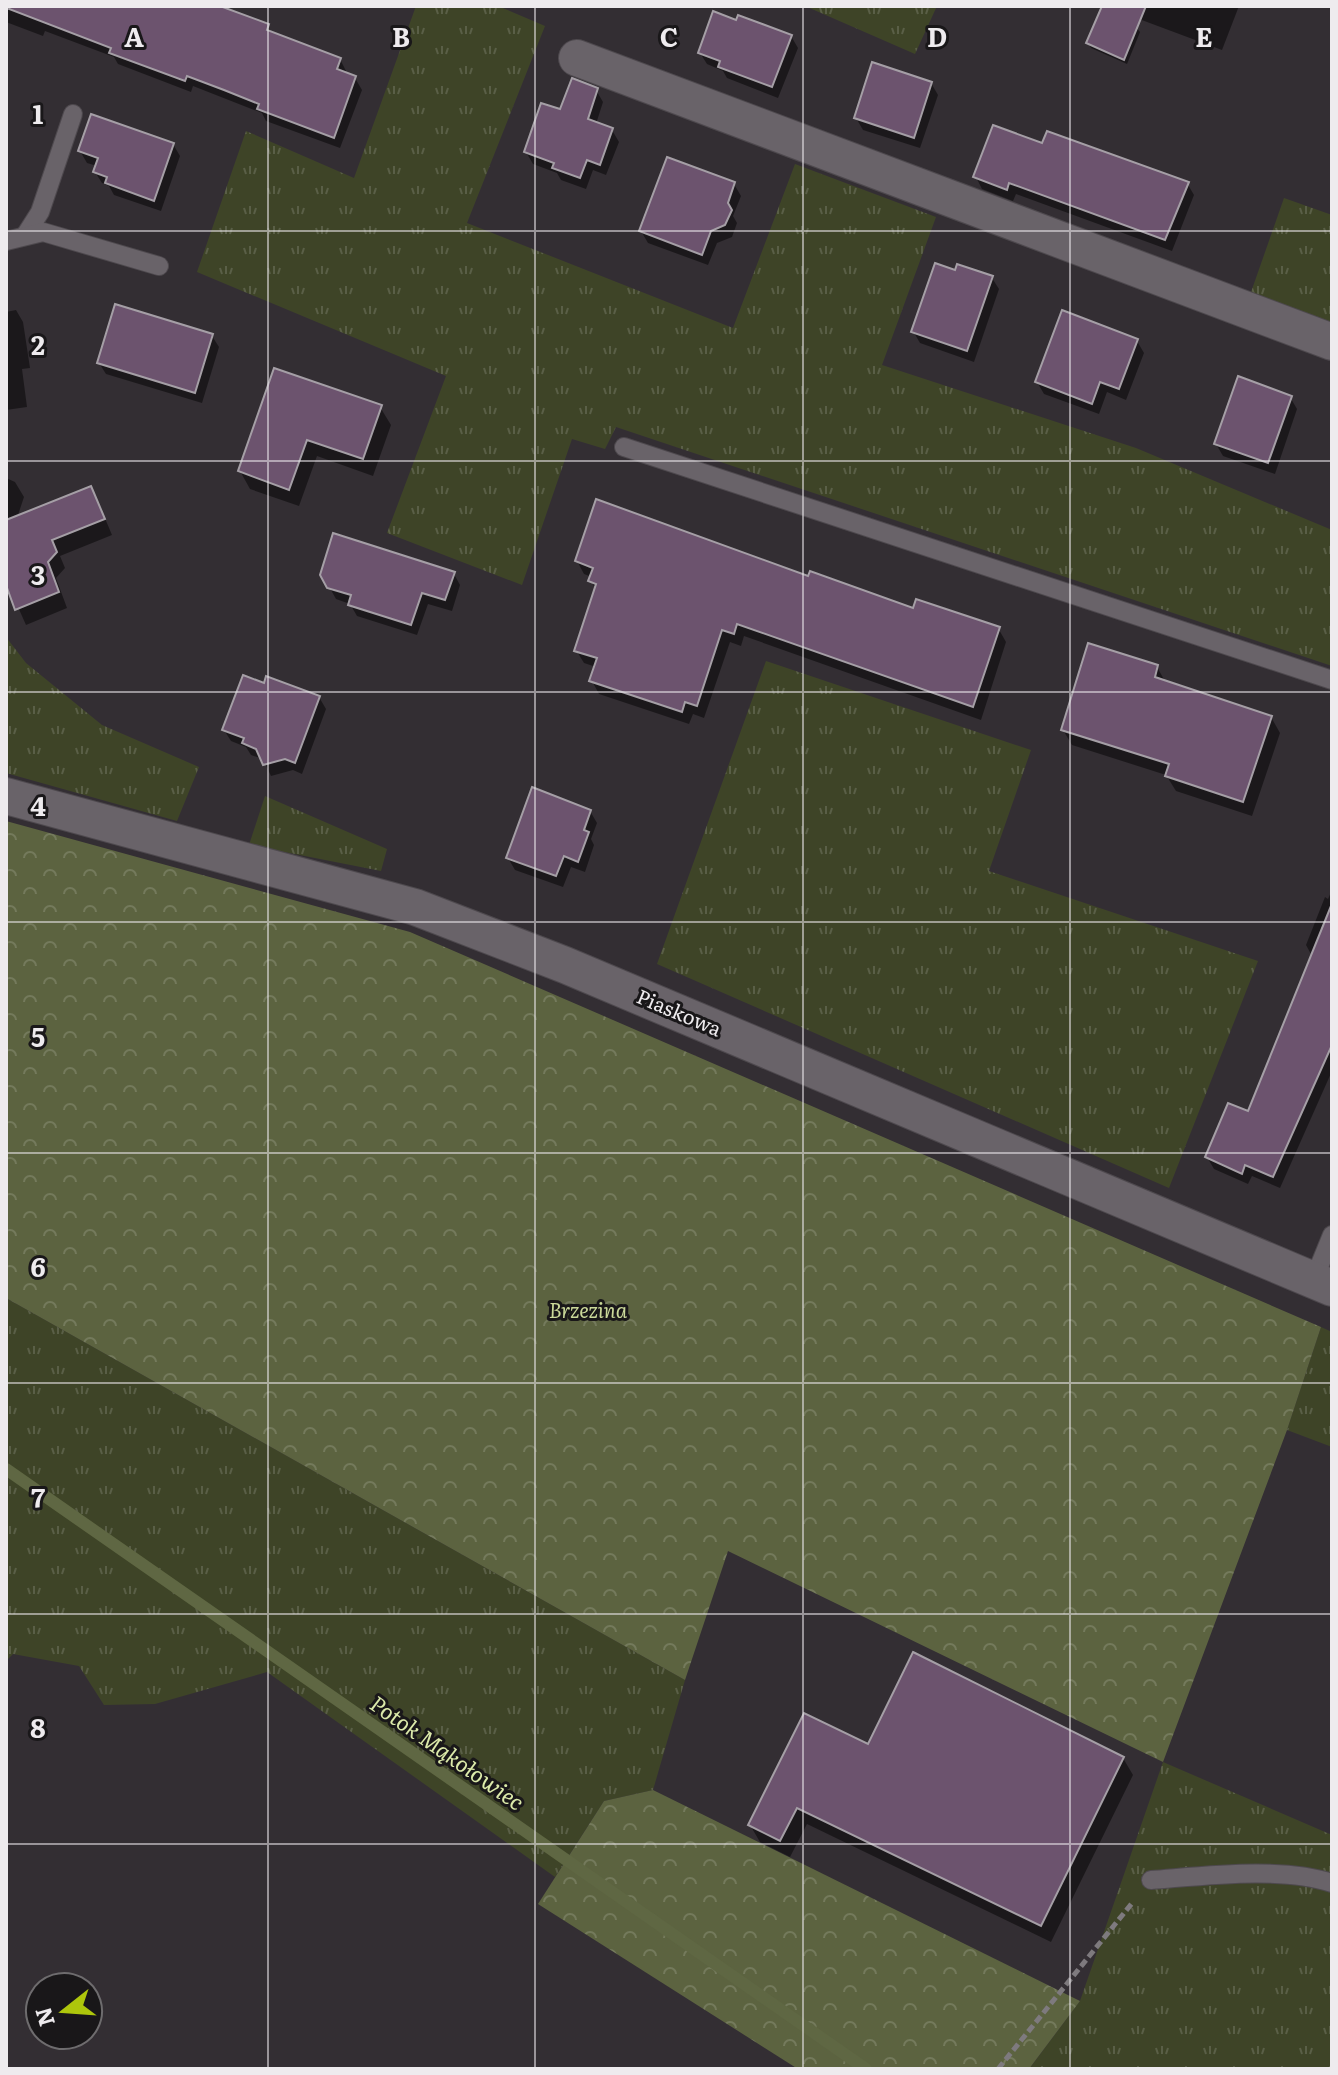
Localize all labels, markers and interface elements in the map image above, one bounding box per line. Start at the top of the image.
text: A [124,16,144,55]
text: B [392,16,410,55]
text: C [660,16,678,55]
text: D [927,16,947,55]
text: E [1195,16,1213,55]
text: 1 [33,93,44,132]
text: 2 [31,324,45,363]
text: 3 [31,554,45,593]
text: 4 [30,785,46,824]
street label: Piaskowa [633,980,727,1043]
text: 5 [31,1016,45,1055]
text: 6 [30,1246,46,1285]
park label: Brzezina [549,1294,628,1324]
text: 7 [31,1477,45,1516]
water label: Potok Mąkołowiec [364,1686,532,1817]
text: 8 [30,1707,46,1746]
north arrow [24,1971,104,2051]
text: N [25,2004,62,2031]

